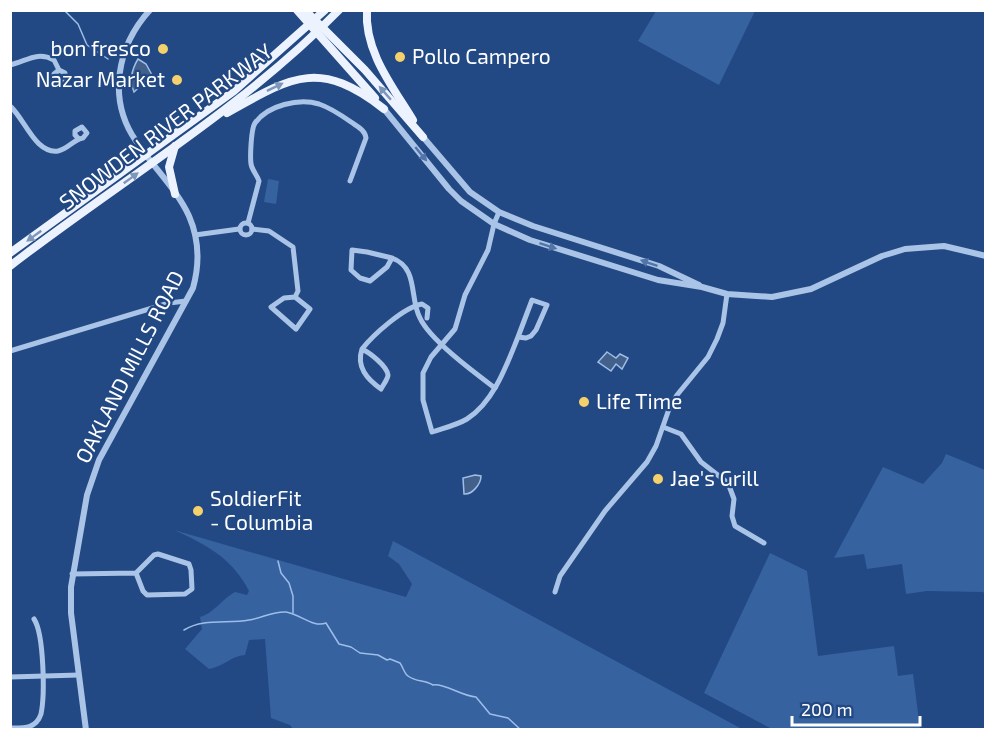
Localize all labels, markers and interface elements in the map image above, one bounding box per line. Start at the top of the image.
place label: bon fresco [50,35,151,60]
street label: SNOWDEN RIVER PARKWAY [54,38,276,214]
marker: bon fresco [156,42,170,56]
place label: Pollo Campero [412,43,551,68]
marker: Pollo Campero [393,50,407,64]
place label: Nazar Market [36,66,165,91]
marker: Nazar Market [170,73,184,87]
one-way arrow [266,82,283,92]
one-way arrow [379,86,392,101]
one-way arrow [414,146,427,162]
one-way arrow [124,172,139,184]
one-way arrow [26,230,42,242]
one-way arrow [539,242,557,251]
one-way arrow [640,258,658,267]
street label: OAKLAND MILLS ROAD [69,266,188,467]
place label: Life Time [596,388,682,413]
marker: Life Time [577,395,591,409]
place label: Jae's Grill [670,465,760,490]
marker: Jae's Grill [651,472,665,486]
place label: SoldierFit - Columbia [210,485,313,534]
marker: SoldierFit - Columbia [191,504,205,518]
scale bar [792,689,920,727]
text: 200 m [801,698,853,720]

